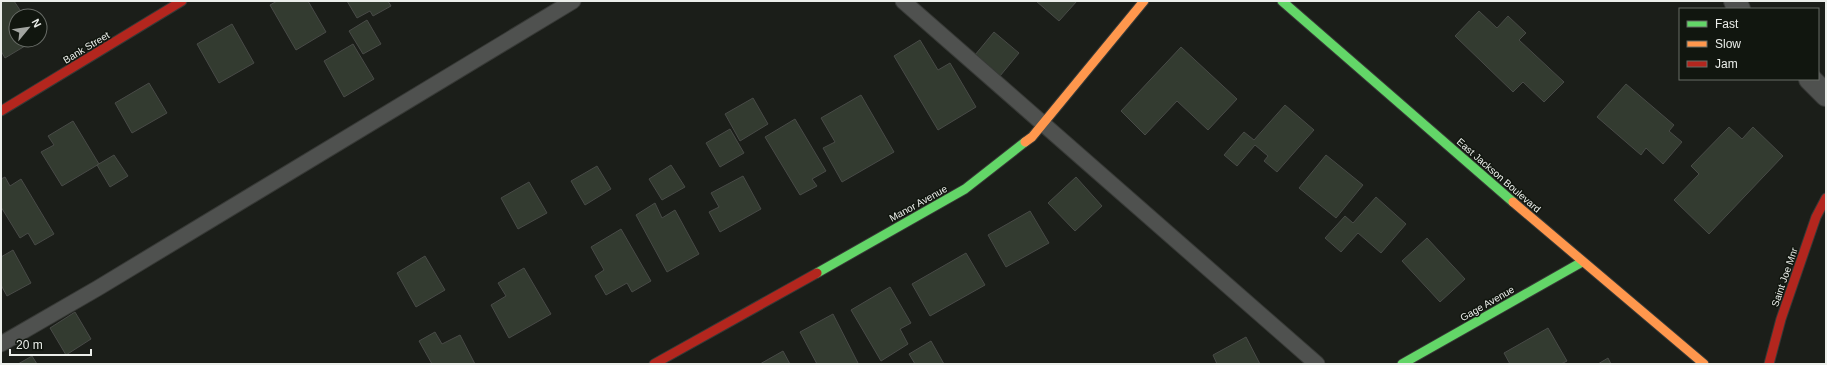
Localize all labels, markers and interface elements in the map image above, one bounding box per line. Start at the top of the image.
north arrow [8,8,48,48]
legend [1679,8,1819,80]
text: N [30,17,44,30]
text: Fast [1715,17,1739,31]
street label: Bank Street [61,29,112,66]
text: Slow [1715,37,1741,51]
text: Jam [1715,57,1738,71]
street label: East Jackson Boulevard [1455,136,1543,215]
street label: Manor Avenue [887,183,949,224]
street label: Saint Joe Mnr [1769,246,1800,308]
street label: Gage Avenue [1458,283,1517,323]
scale bar [10,331,91,357]
text: 20 m [16,338,43,352]

